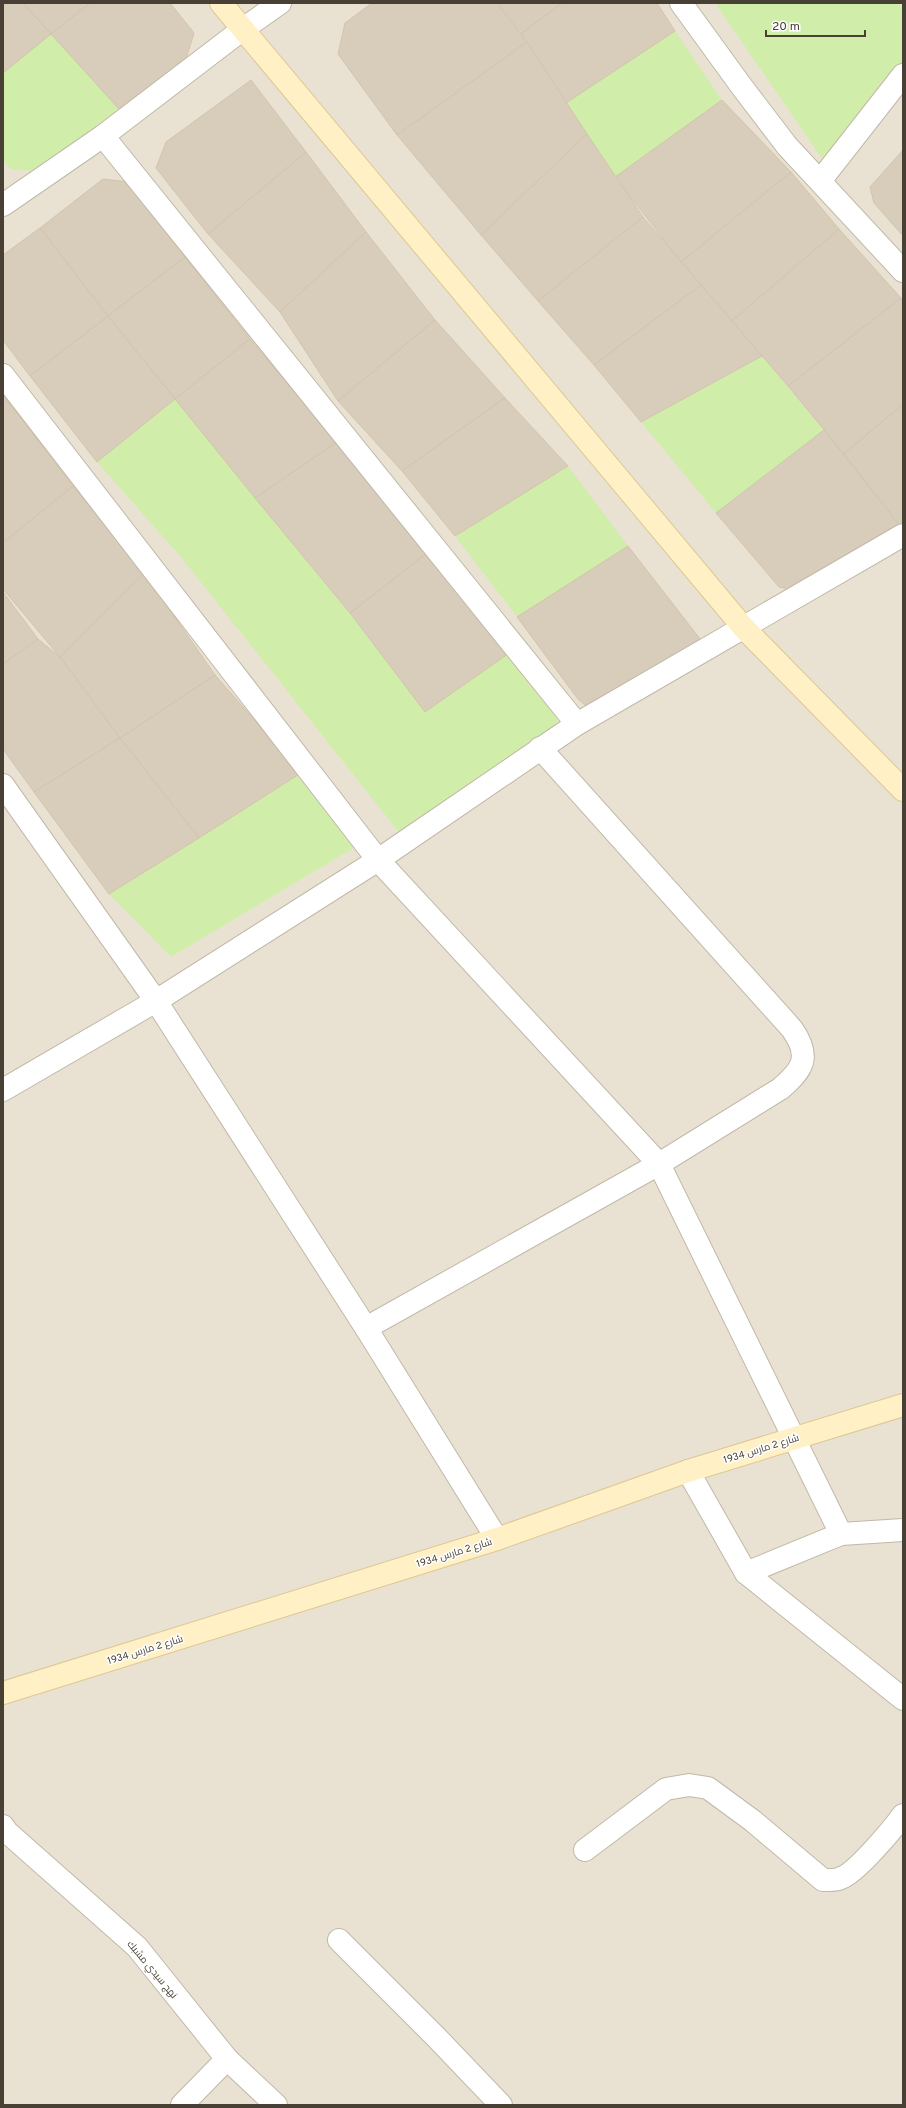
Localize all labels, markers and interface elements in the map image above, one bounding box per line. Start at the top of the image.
scale bar [766,12,865,38]
text: 20 m [772,19,800,35]
street label: شارع 2 مارس 1934 [722,1432,801,1467]
street label: شارع 2 مارس 1934 [415,1536,494,1571]
street label: شارع 2 مارس 1934 [106,1633,185,1668]
street label: نهج سيدي مشبك [124,1938,180,2002]

